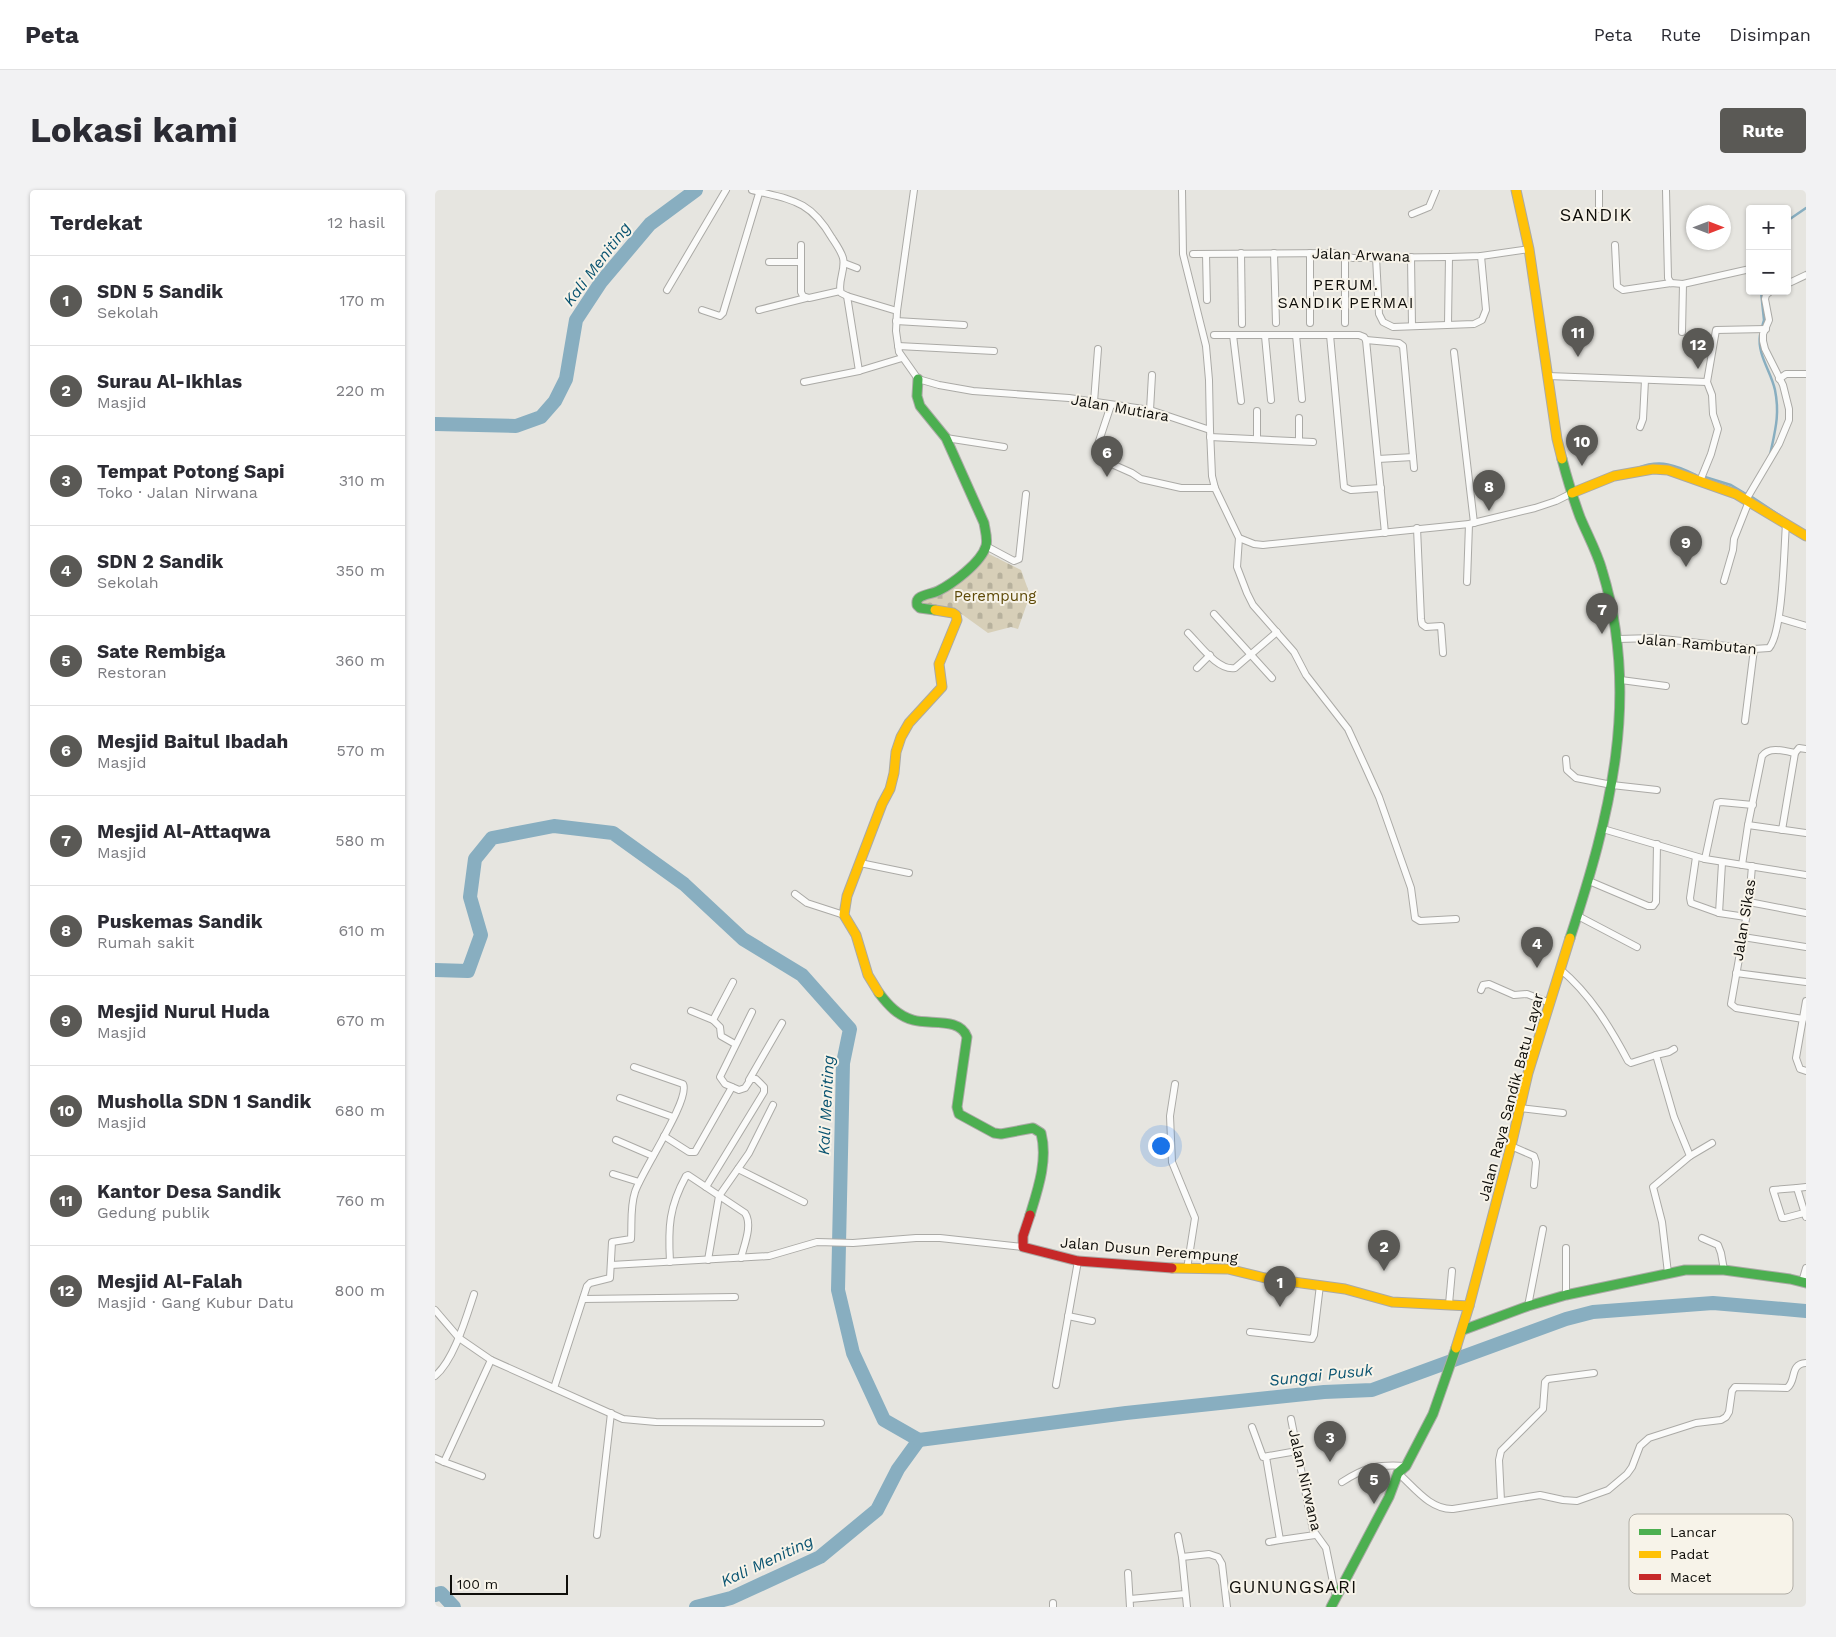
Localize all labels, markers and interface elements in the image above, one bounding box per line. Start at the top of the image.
text: Peta [25,21,79,49]
text: Peta [1594,24,1632,45]
text: Rute [1660,24,1701,45]
text: Disimpan [1729,24,1811,45]
button: Rute [1720,108,1806,153]
text: Lokasi kami [30,109,238,151]
district label: SANDIK [1560,204,1632,225]
north arrow [1686,205,1731,250]
map controls [1746,205,1791,295]
button: + [1746,205,1791,250]
text: Terdekat [50,210,142,235]
text: 12 hasil [327,213,385,232]
water label: Kali Meniting [559,218,635,310]
street label: Jalan Arwana [1312,244,1411,266]
button: − [1746,250,1791,295]
district label: PERUM. SANDIK PERMAI [1277,275,1415,312]
text: SDN 5 Sandik [97,280,223,303]
text: 1 [63,291,69,310]
text: 170 m [339,291,385,310]
text: Sekolah [97,303,159,322]
pin: 11 [1562,316,1594,357]
pin: 12 [1682,328,1714,369]
text: Surau Al-Ikhlas [97,370,242,393]
text: 2 [61,381,71,400]
text: 220 m [336,381,385,400]
street label: Jalan Mutiara [1070,391,1171,426]
text: Masjid [97,393,147,412]
pin: 10 [1566,425,1598,466]
pin: 6 [1091,436,1123,477]
text: Tempat Potong Sapi [97,460,285,483]
pin: 8 [1473,470,1505,511]
text: 3 [61,471,71,490]
text: 310 m [339,471,385,490]
text: Toko · Jalan Nirwana [97,483,258,502]
pin: 9 [1670,526,1702,567]
text: SDN 2 Sandik [97,550,223,573]
text: 4 [61,561,71,580]
text: 350 m [336,561,385,580]
text: Sekolah [97,573,159,592]
park label: Perempung [954,587,1036,605]
pin: 7 [1586,593,1618,634]
street label: Jalan Rambutan [1637,630,1757,658]
text: Sate Rembiga [97,640,225,663]
text: 5 [61,651,71,670]
text: 360 m [335,651,385,670]
text: Restoran [97,663,167,682]
text: Mesjid Baitul Ibadah [97,730,288,753]
text: 6 [61,741,71,760]
text: 570 m [336,741,385,760]
text: Masjid [97,753,147,772]
text: Mesjid Al-Attaqwa [97,820,271,843]
text: 7 [61,831,71,850]
text: 580 m [335,831,385,850]
text: Masjid [97,843,147,862]
street label: Jalan Sikas [1729,878,1759,962]
text: Puskemas Sandik [97,910,263,933]
text: 8 [61,921,71,940]
text: 610 m [338,921,385,940]
pin: 4 [1521,927,1553,968]
text: Rumah sakit [97,933,195,952]
street label: Jalan Raya Sandik Batu Layar [1475,991,1547,1203]
text: Mesjid Nurul Huda [97,1000,270,1023]
text: 9 [61,1011,71,1030]
text: 670 m [336,1011,385,1030]
text: Masjid [97,1023,147,1042]
water label: Kali Meniting [814,1054,838,1155]
text: Musholla SDN 1 Sandik [97,1090,311,1113]
text: 10 [57,1101,75,1120]
text: 680 m [335,1101,385,1120]
text: Masjid [97,1113,147,1132]
your location [1148,1133,1174,1159]
text: Kantor Desa Sandik [97,1180,281,1203]
text: 11 [59,1191,73,1210]
text: 760 m [336,1191,385,1210]
text: Gedung publik [97,1203,210,1222]
pin: 2 [1368,1230,1400,1271]
street label: Jalan Dusun Perempung [1059,1233,1239,1267]
pin: 1 [1264,1266,1296,1307]
text: Mesjid Al-Falah [97,1270,243,1293]
text: 12 [58,1281,74,1300]
text: 800 m [335,1281,385,1300]
text: Masjid · Gang Kubur Datu [97,1293,294,1312]
water label: Sungai Pusuk [1268,1360,1375,1390]
pin: 3 [1314,1421,1346,1462]
street label: Jalan Nirwana [1285,1427,1326,1533]
pin: 5 [1358,1463,1390,1504]
legend [1629,1514,1793,1594]
text: Lancar [1670,1524,1717,1540]
water label: Kali Meniting [718,1531,816,1591]
text: Padat [1670,1546,1709,1562]
text: Macet [1670,1569,1712,1585]
scale bar [450,1572,567,1595]
text: 100 m [457,1576,498,1592]
district label: GUNUNGSARI [1229,1576,1357,1597]

